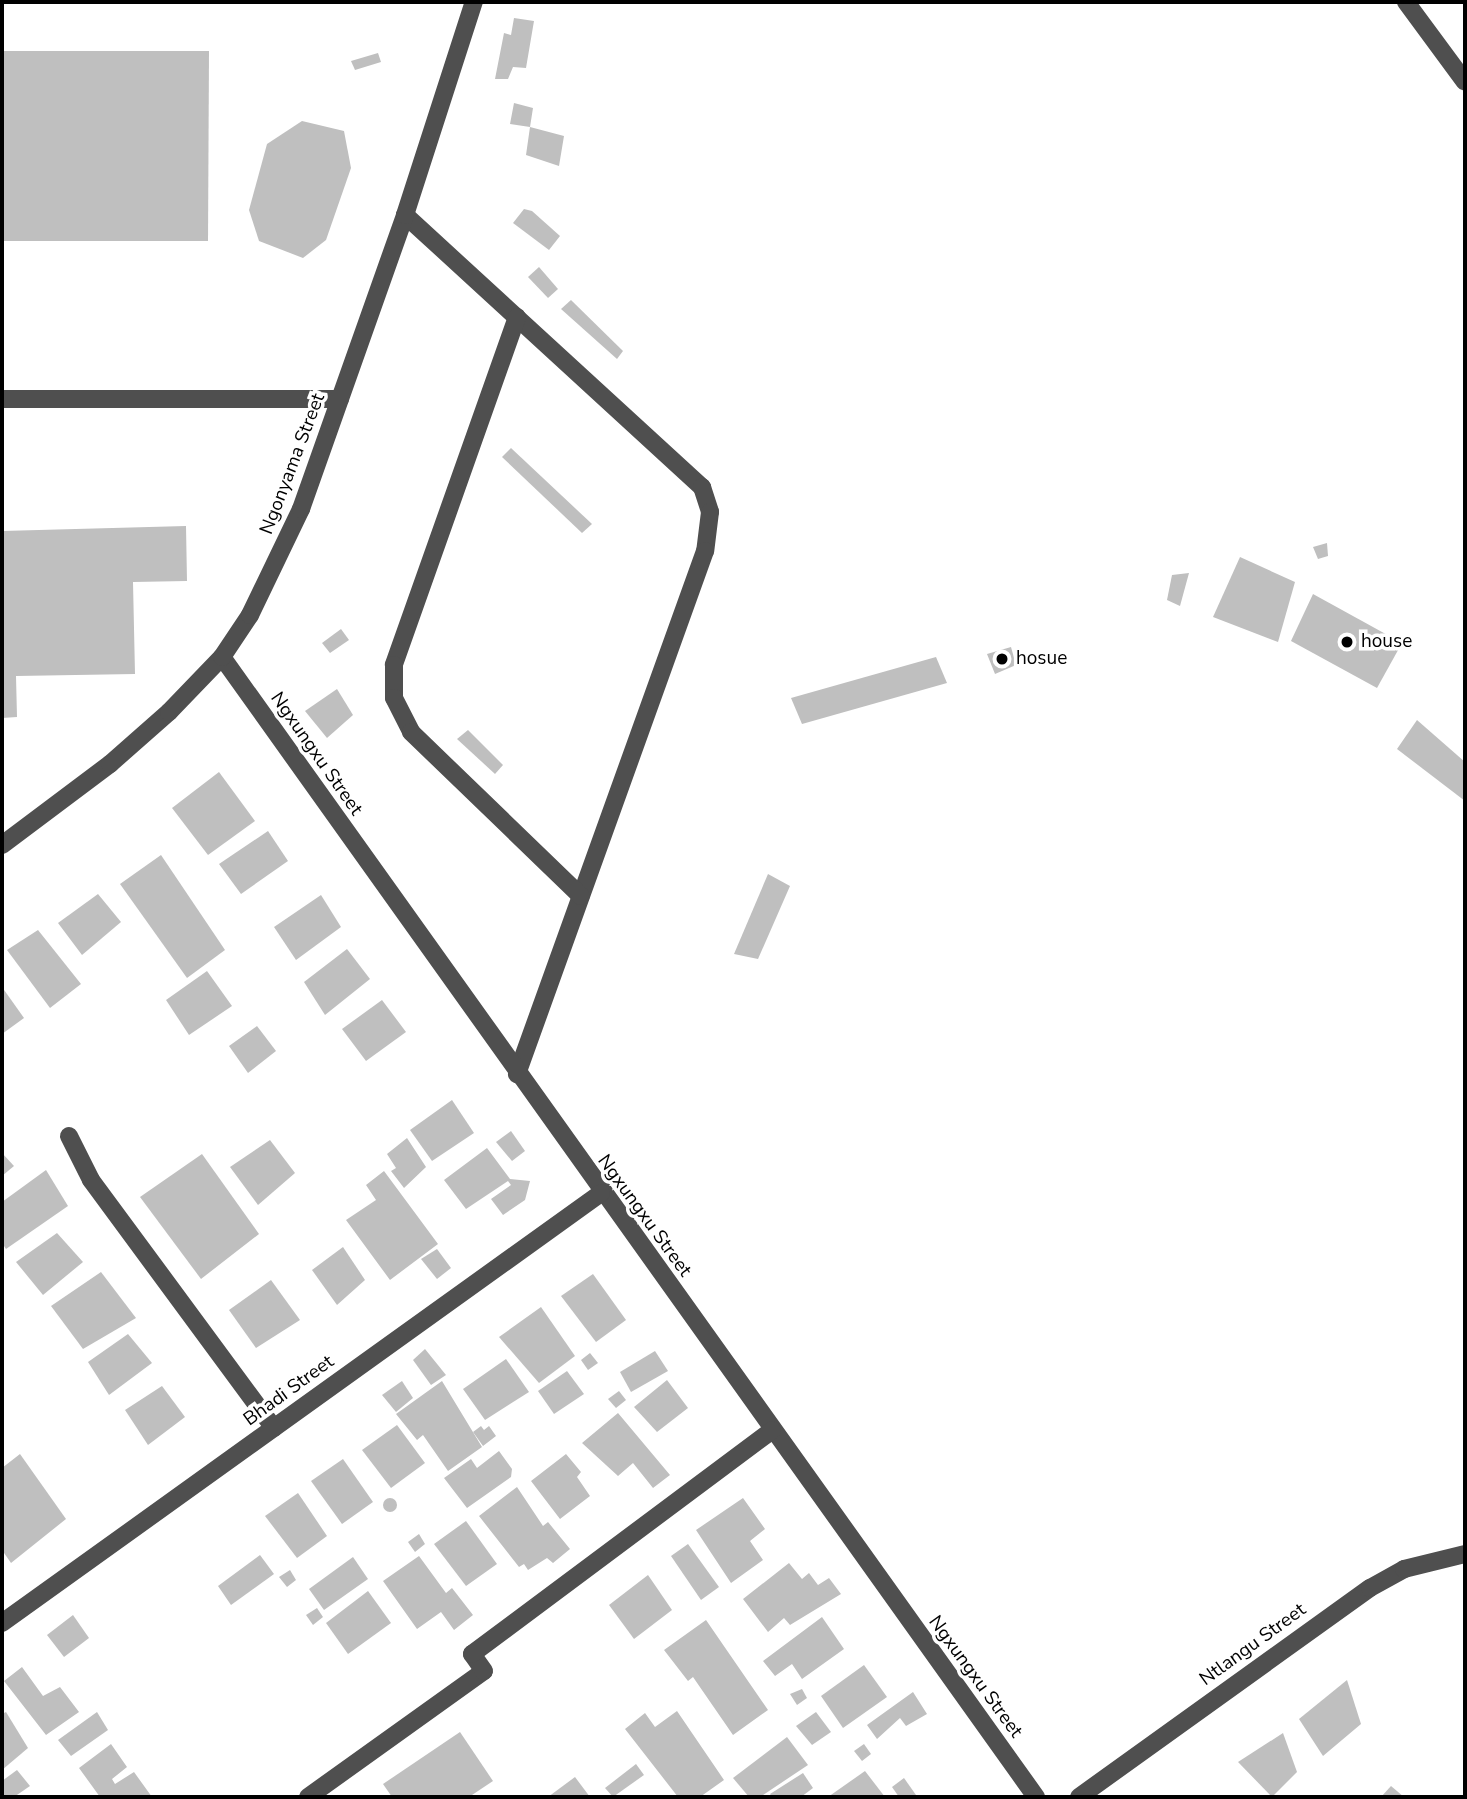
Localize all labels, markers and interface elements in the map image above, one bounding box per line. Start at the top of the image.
street label: Ngonyama Street [256,390,330,538]
place label: house [1361,631,1412,653]
marker: house [1339,634,1355,650]
place label: hosue [1016,648,1067,670]
marker: hosue [994,651,1010,667]
street label: Ngxungxu Street [265,688,367,820]
street label: Ngxungxu Street [592,1151,696,1281]
street label: Bhadi Street [239,1351,339,1431]
street label: Ntlangu Street [1195,1599,1311,1691]
street label: Ngxungxu Street [923,1612,1027,1742]

